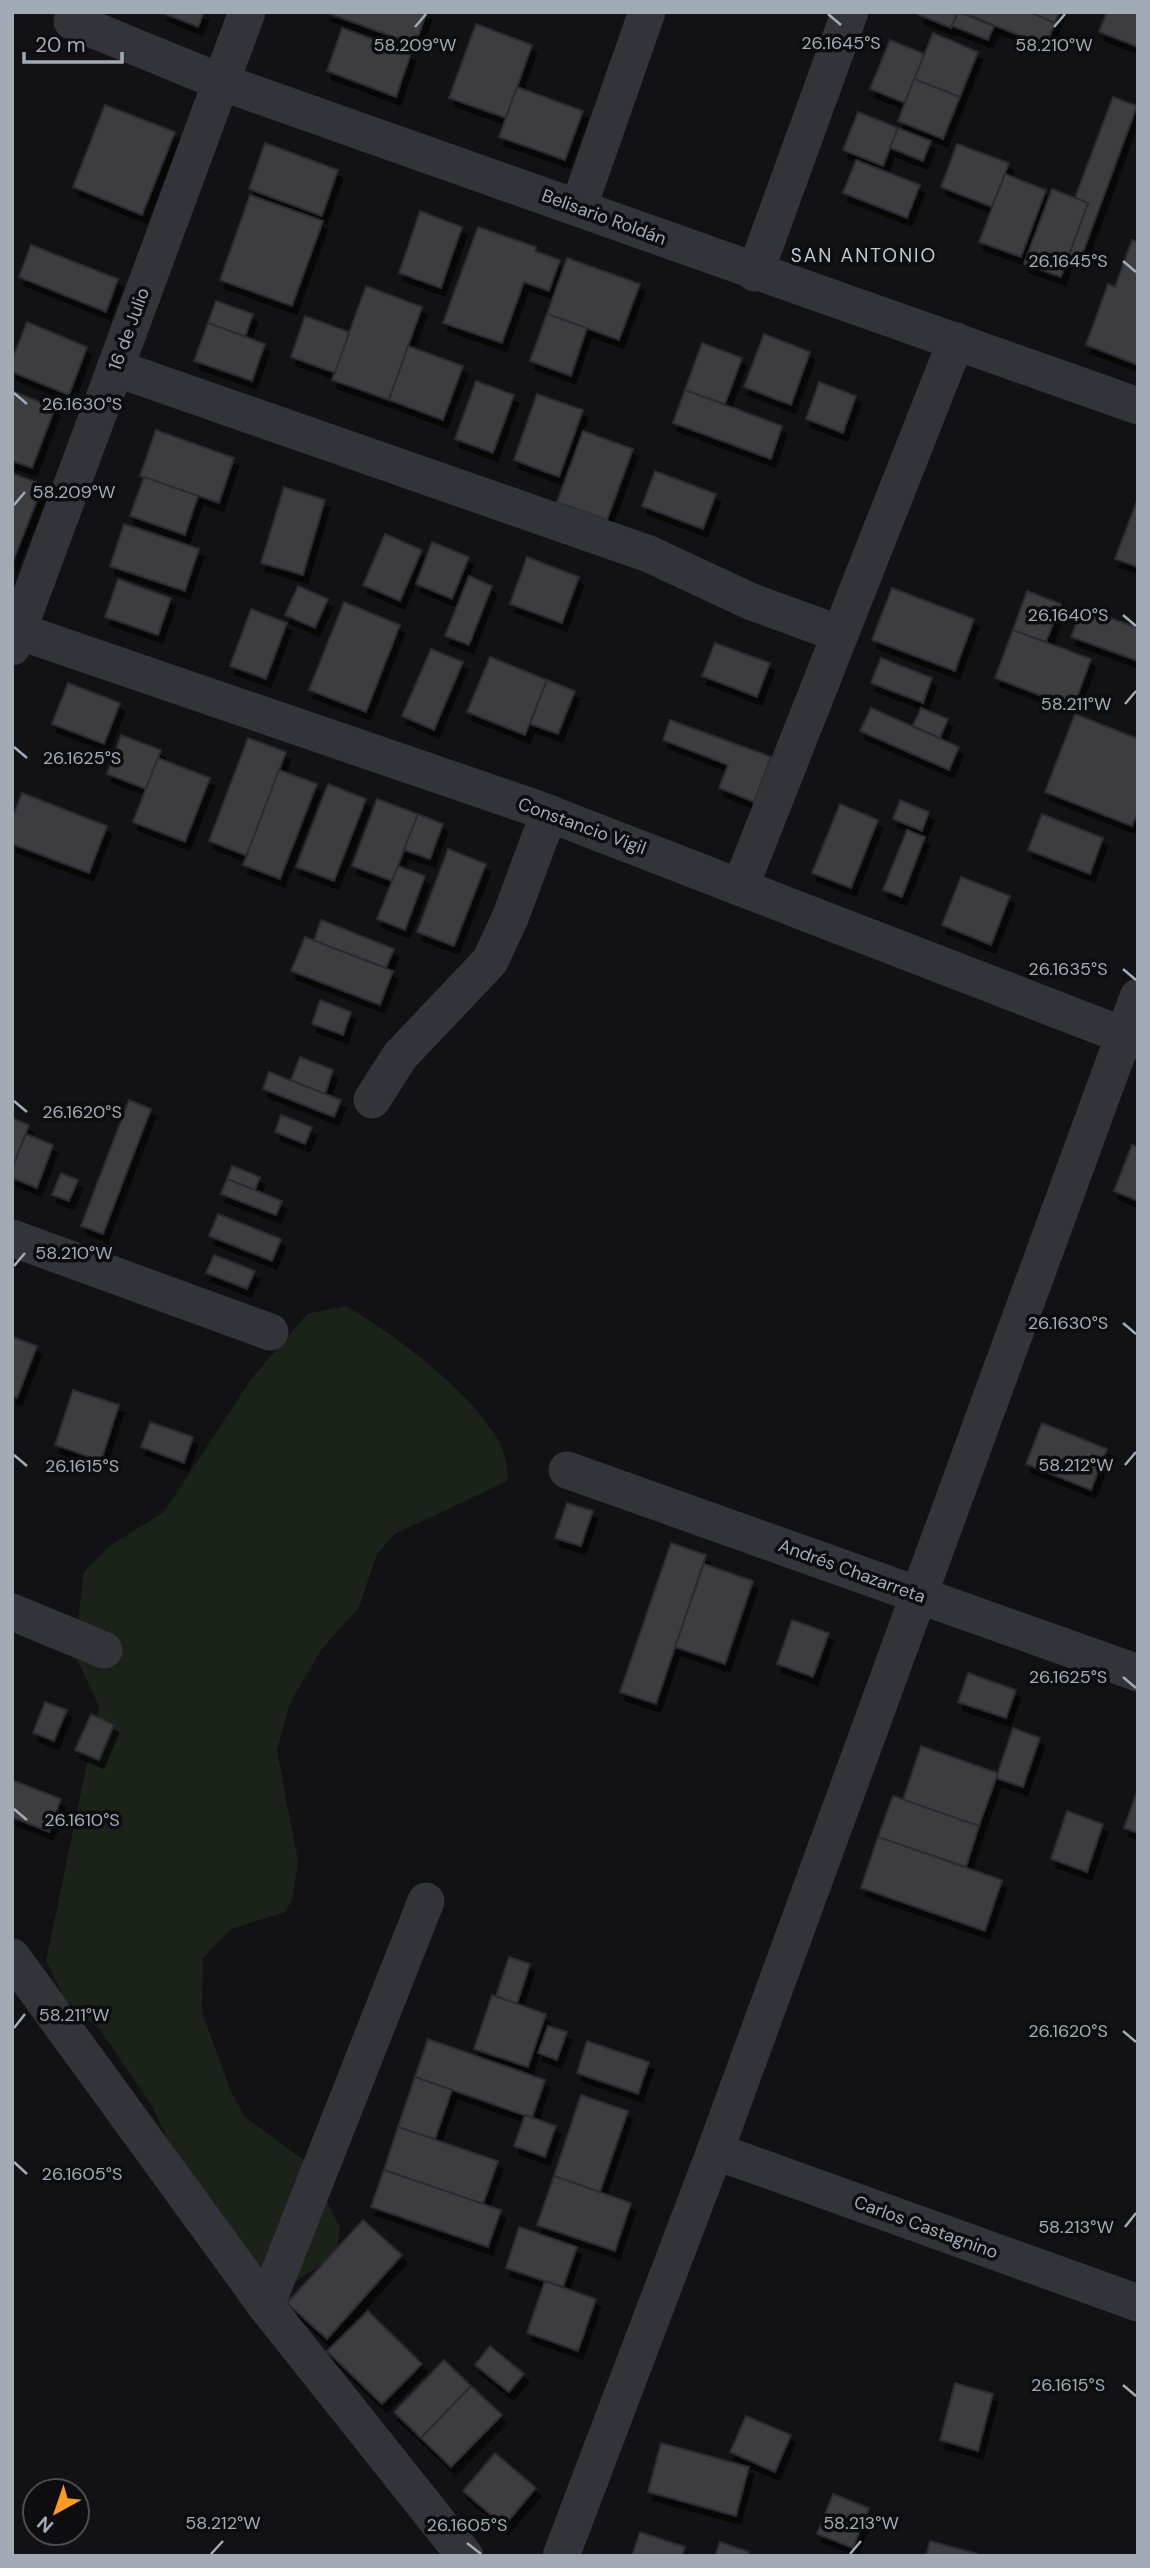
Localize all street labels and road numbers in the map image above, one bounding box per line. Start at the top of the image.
street label: Belisario Roldán [538,183,670,251]
street label: 16 de Julio [103,284,155,374]
street label: Constancio Vigil [515,792,649,860]
street label: Andrés Chazarreta [775,1533,929,1609]
street label: Carlos Castagnino [851,2190,1001,2264]

